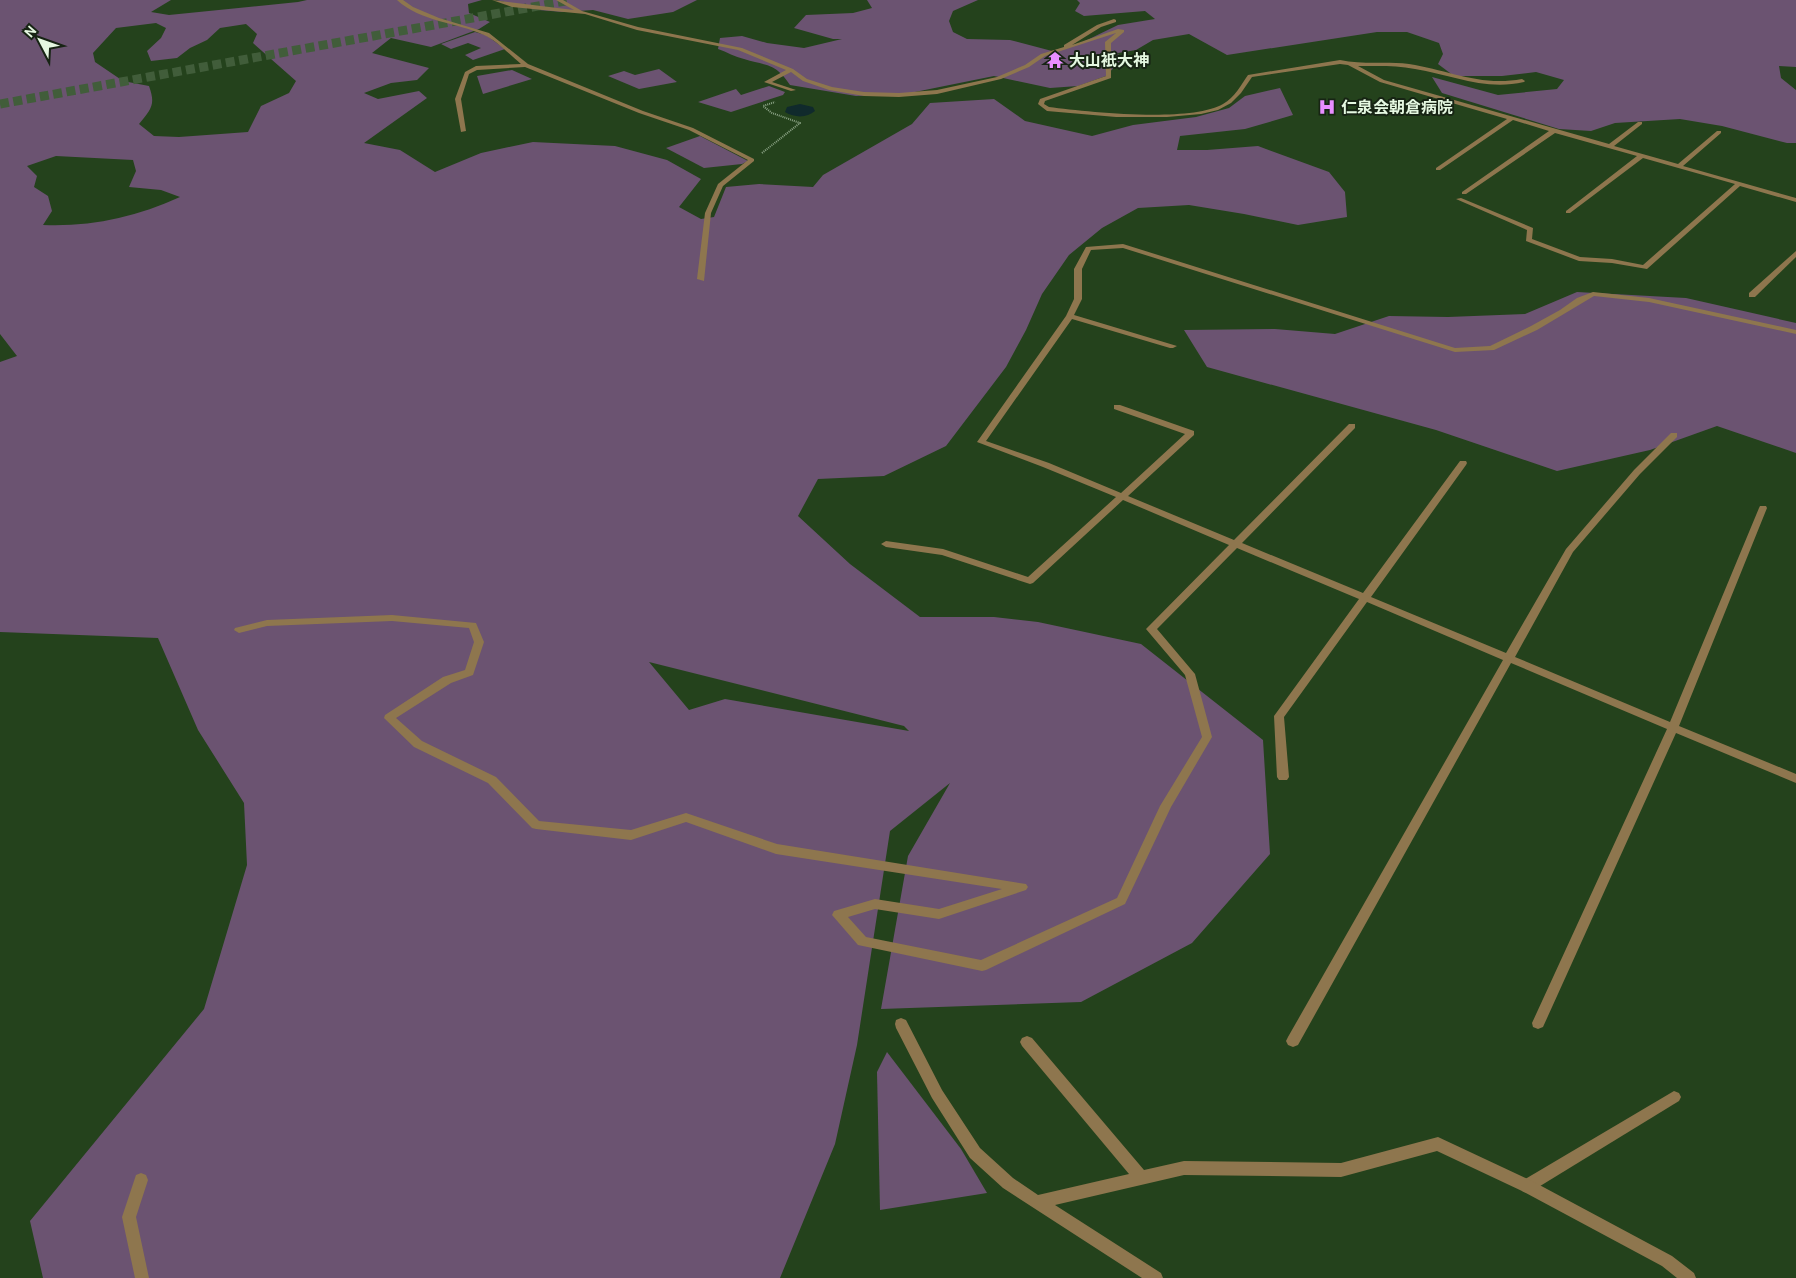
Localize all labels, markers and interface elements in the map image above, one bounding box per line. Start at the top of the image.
north arrow [15,15,65,65]
text: N [20,22,40,41]
temple icon: 大山衹大神 [1045,50,1065,70]
place label: 大山衹大神 [1069,51,1149,70]
hospital icon: 仁泉会朝倉病院 [1317,97,1337,117]
place label: 仁泉会朝倉病院 [1341,98,1453,117]

